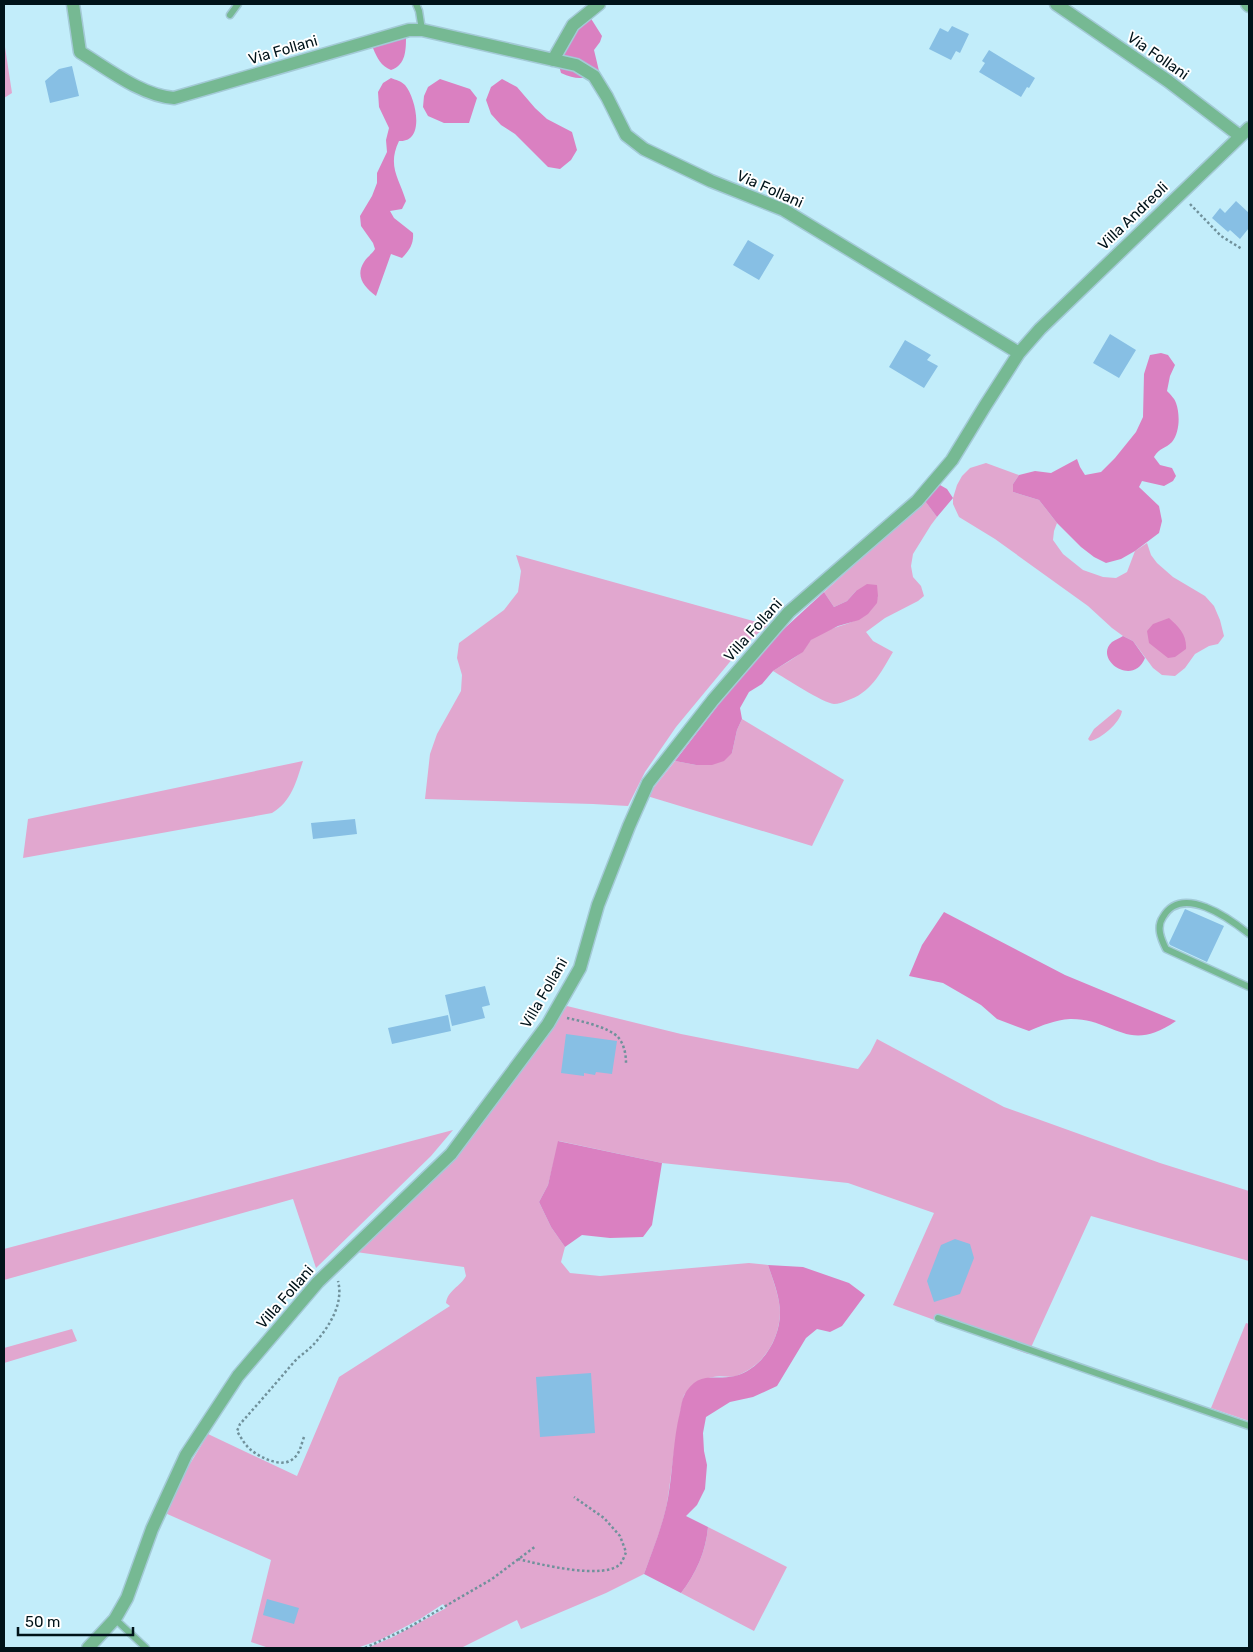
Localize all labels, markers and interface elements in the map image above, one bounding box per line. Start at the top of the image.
street label: Via Follani [1124,28,1192,84]
street label: Via Follani [246,32,320,68]
street label: Via Follani [734,166,806,212]
street label: Villa Andreoli [1094,178,1172,254]
street label: Villa Follani [720,595,786,665]
street label: Villa Follani [517,955,571,1031]
street label: Villa Follani [253,1262,317,1332]
scale bar [18,1604,132,1636]
text: 50 m [25,1613,60,1631]

